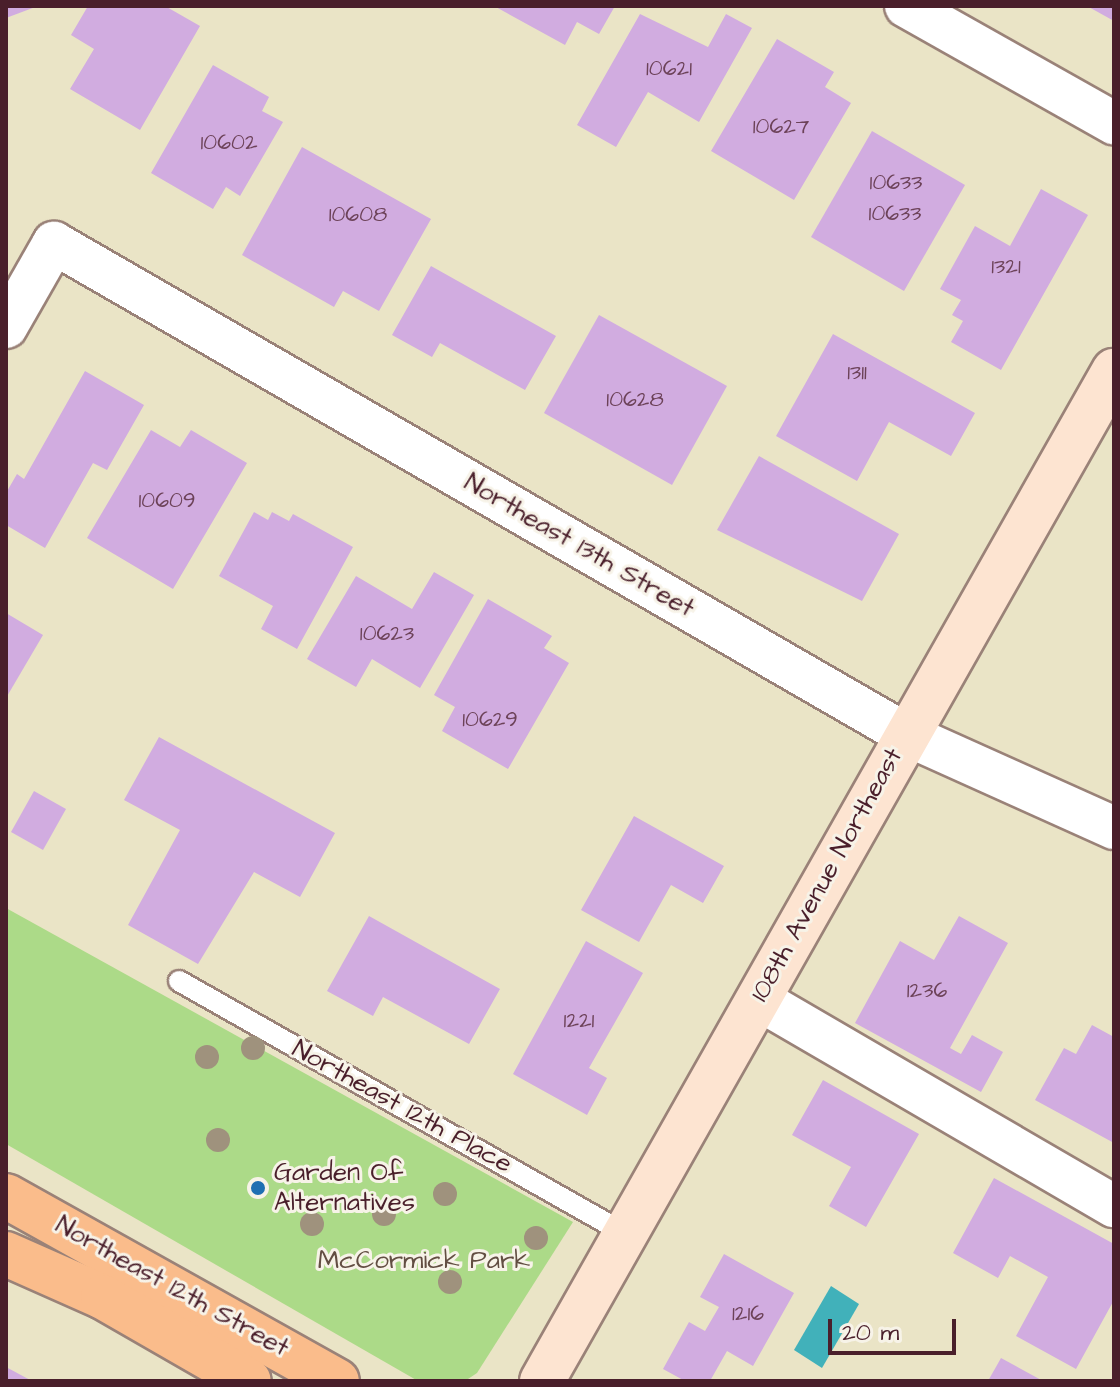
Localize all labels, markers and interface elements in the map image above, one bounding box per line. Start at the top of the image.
house number: 10621 [646,56,692,82]
house number: 10627 [753,114,809,140]
house number: 10602 [201,130,257,156]
house number: 10633 [870,170,922,196]
house number: 10633 [869,201,921,227]
house number: 10608 [329,202,387,228]
house number: 1321 [991,254,1021,280]
house number: 1311 [847,360,867,386]
house number: 10628 [606,387,664,413]
street label: Northeast 13th Street [458,467,700,625]
house number: 10609 [139,488,195,514]
house number: 10623 [360,621,414,647]
house number: 10629 [462,707,518,733]
street label: 108th Avenue Northeast [744,743,910,1007]
house number: 1236 [907,978,947,1004]
house number: 1221 [564,1008,594,1034]
street label: Northeast 12th Place [287,1034,517,1180]
place label: Garden Of Alternatives [274,1157,415,1218]
marker: Garden Of Alternatives [249,1179,267,1197]
street label: Northeast 12th Street [50,1210,294,1364]
park label: McCormick Park [318,1245,530,1277]
house number: 1216 [732,1301,764,1327]
scale bar [832,1303,960,1353]
text: 20 m [842,1316,899,1350]

